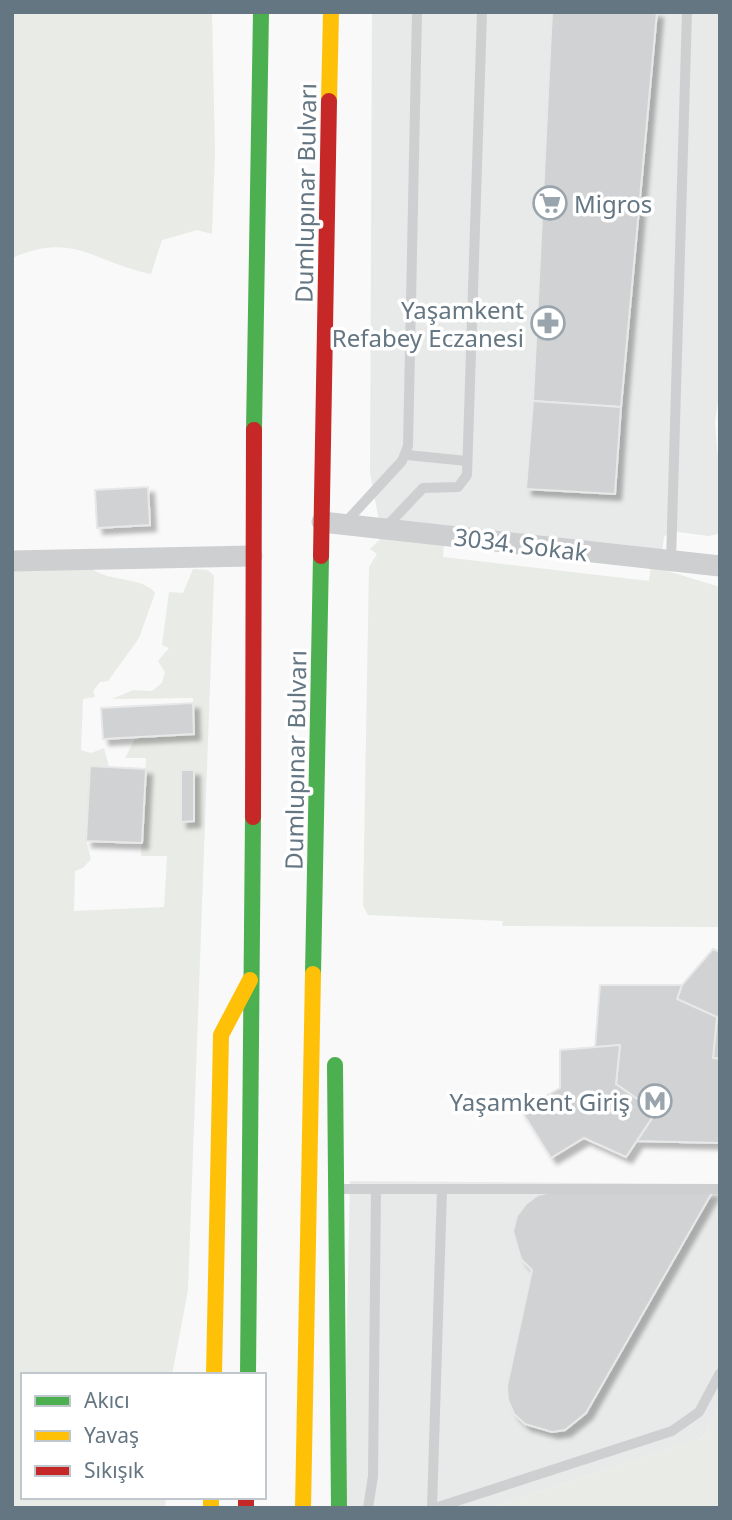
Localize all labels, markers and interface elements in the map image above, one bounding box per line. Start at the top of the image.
street label: Dumlupınar Bulvarı [287,83,323,303]
supermarket icon: Migros [531,184,569,222]
place label: Migros [574,187,652,220]
place label: Yaşamkent Refabey Eczanesi [332,293,524,354]
pharmacy icon: Yaşamkent Refabey Eczanesi [529,304,567,342]
street label: 3034. Sokak [452,519,590,569]
street label: Dumlupınar Bulvarı [277,650,313,870]
metro station icon: Yaşamkent Giriş [636,1082,674,1120]
place label: Yaşamkent Giriş [449,1085,630,1118]
legend [21,1373,266,1499]
text: Akıcı [84,1386,130,1414]
text: Yavaş [84,1421,139,1449]
text: Sıkışık [84,1456,145,1484]

